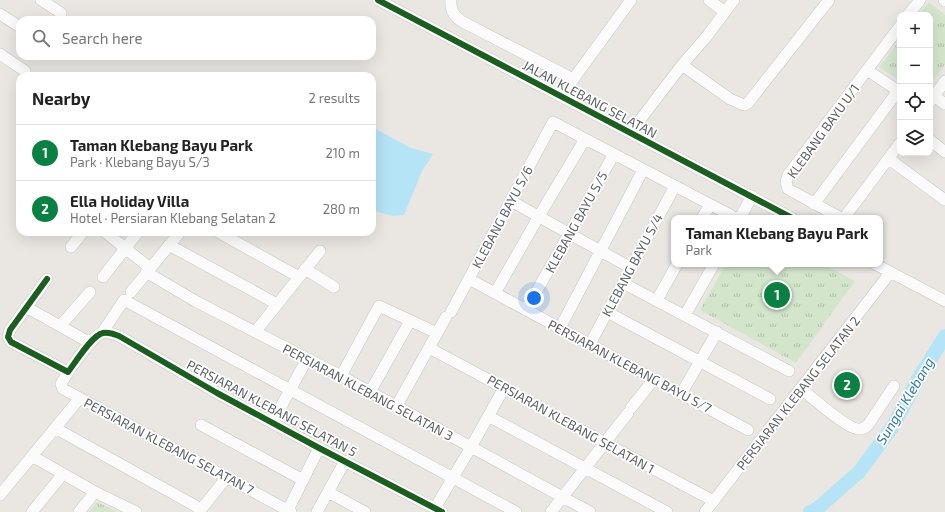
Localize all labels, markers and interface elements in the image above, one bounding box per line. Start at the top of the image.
map controls [897,12,933,156]
button: + [897,12,933,48]
search box [16,16,376,60]
icon: search [30,27,52,49]
text: Search here [62,29,143,47]
button: − [897,48,933,84]
street label: JALAN KLEBANG SELATAN [520,57,660,141]
street label: KLEBANG BAYU U/1 [783,81,863,181]
button: locate [897,84,933,120]
text: Nearby [32,88,90,108]
text: 2 results [308,90,360,106]
button: layers [897,120,933,156]
text: Taman Klebang Bayu Park [70,136,253,154]
text: 1 [42,145,48,161]
text: 210 m [325,145,360,161]
text: Park · Klebang Bayu S/3 [70,154,210,170]
street label: KLEBANG BAYU S/6 [468,163,536,271]
street label: KLEBANG BAYU S/5 [542,169,610,275]
text: Ella Holiday Villa [70,192,189,210]
text: 2 [41,201,49,217]
text: 280 m [323,201,360,217]
text: Hotel · Persiaran Klebang Selatan 2 [70,210,276,226]
street label: KLEBANG BAYU S/4 [598,211,666,319]
popup [671,215,883,267]
text: Taman Klebang Bayu Park [686,224,868,242]
text: Park [686,242,712,258]
pin: 1 [764,280,790,310]
your location [524,288,544,308]
street label: PERSIARAN KLEBANG SELATAN 2 [733,313,863,473]
street label: PERSIARAN KLEBANG BAYU S/7 [545,316,715,416]
street label: PERSIARAN KLEBANG SELATAN 3 [280,340,456,444]
water label: Sungai Klebang [872,354,937,447]
street label: PERSIARAN KLEBANG SELATAN 5 [184,356,360,460]
pin: 2 [834,370,860,400]
street label: PERSIARAN KLEBANG SELATAN 1 [485,371,657,477]
street label: PERSIARAN KLEBANG SELATAN 7 [81,394,257,498]

